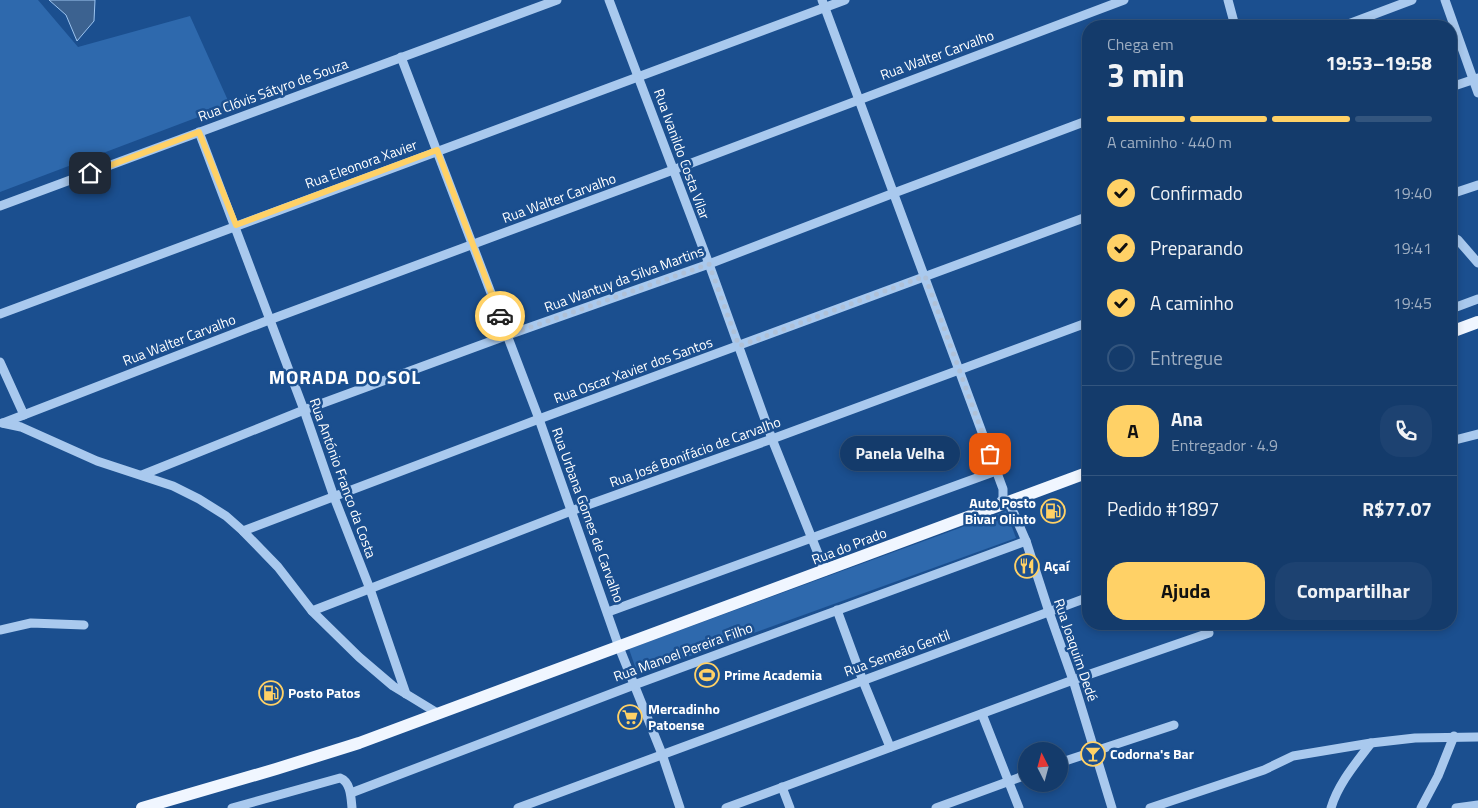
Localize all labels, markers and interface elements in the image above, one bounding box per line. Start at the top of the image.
street label: Rua Walter Carvalho [877,24,997,85]
text: Chega em [1107,32,1174,56]
text: 19:53–19:58 [1325,48,1432,77]
text: 3 min [1107,51,1185,99]
street label: Rua Clóvis Sátyro de Souza [195,53,351,126]
street label: Rua Ivanildo Costa Vilar [649,86,716,222]
text: A caminho · 440 m [1107,130,1232,154]
street label: Rua Eleonora Xavier [302,133,420,194]
pin [69,152,111,194]
icon: home [76,159,104,187]
street label: Rua Walter Carvalho [499,167,619,228]
text: Confirmado [1150,178,1243,207]
icon: check [1107,179,1135,207]
text: 19:40 [1393,181,1432,205]
text: Preparando [1150,233,1243,262]
icon: check [1107,234,1135,262]
text: 19:41 [1393,236,1432,260]
street label: Rua Wantuy da Silva Martins [541,240,707,317]
text: A caminho [1150,288,1234,317]
icon: check [1107,289,1135,317]
courier [475,291,525,341]
text: 19:45 [1393,291,1432,315]
icon: car [486,302,514,330]
street label: Rua Walter Carvalho [119,308,238,371]
street label: Rua Oscar Xavier dos Santos [550,331,715,408]
text: Entregue [1150,343,1223,372]
district label: MORADA DO SOL [269,362,421,391]
street label: Rua António Franco da Costa [305,395,382,561]
text: Ana [1171,404,1203,433]
button: phone [1380,405,1432,457]
street label: Rua José Bonifácio de Carvalho [606,411,783,492]
text: A [1127,416,1139,445]
street label: Rua Urbana Gomes de Carvalho [547,424,630,605]
pin [969,433,1011,475]
text: Entregador · 4.9 [1171,433,1278,457]
callout: Panela Velha [840,436,960,472]
icon: bag [976,440,1004,468]
text: Panela Velha [855,441,945,465]
place label: Auto Posto Bivar Olinto [965,492,1036,529]
text: Pedido #1897 [1107,494,1219,523]
text: R$77.07 [1362,494,1432,523]
fuel station icon: Auto Posto Bivar Olinto [1040,498,1066,524]
street label: Rua do Prado [808,522,889,569]
restaurant icon: Açaí [1014,553,1040,579]
place label: Açaí [1044,555,1071,576]
button: Ajuda [1107,562,1265,620]
button: Compartilhar [1275,562,1432,620]
street label: Rua Joaquim Dedé [1049,595,1104,704]
street label: Rua Manoel Pereira Filho [610,617,755,687]
street label: Rua Semeão Gentil [841,624,953,681]
sports icon: Prime Academia [694,662,720,688]
place label: Prime Academia [724,664,822,685]
fuel station icon: Posto Patos [258,680,284,706]
place label: Posto Patos [288,682,361,703]
place label: Mercadinho Patoense [648,698,720,735]
supermarket icon: Mercadinho Patoense [617,704,643,730]
bar icon: Codorna's Bar [1080,741,1106,767]
north arrow [1018,742,1068,792]
map controls [1018,742,1068,792]
place label: Codorna's Bar [1110,743,1194,764]

